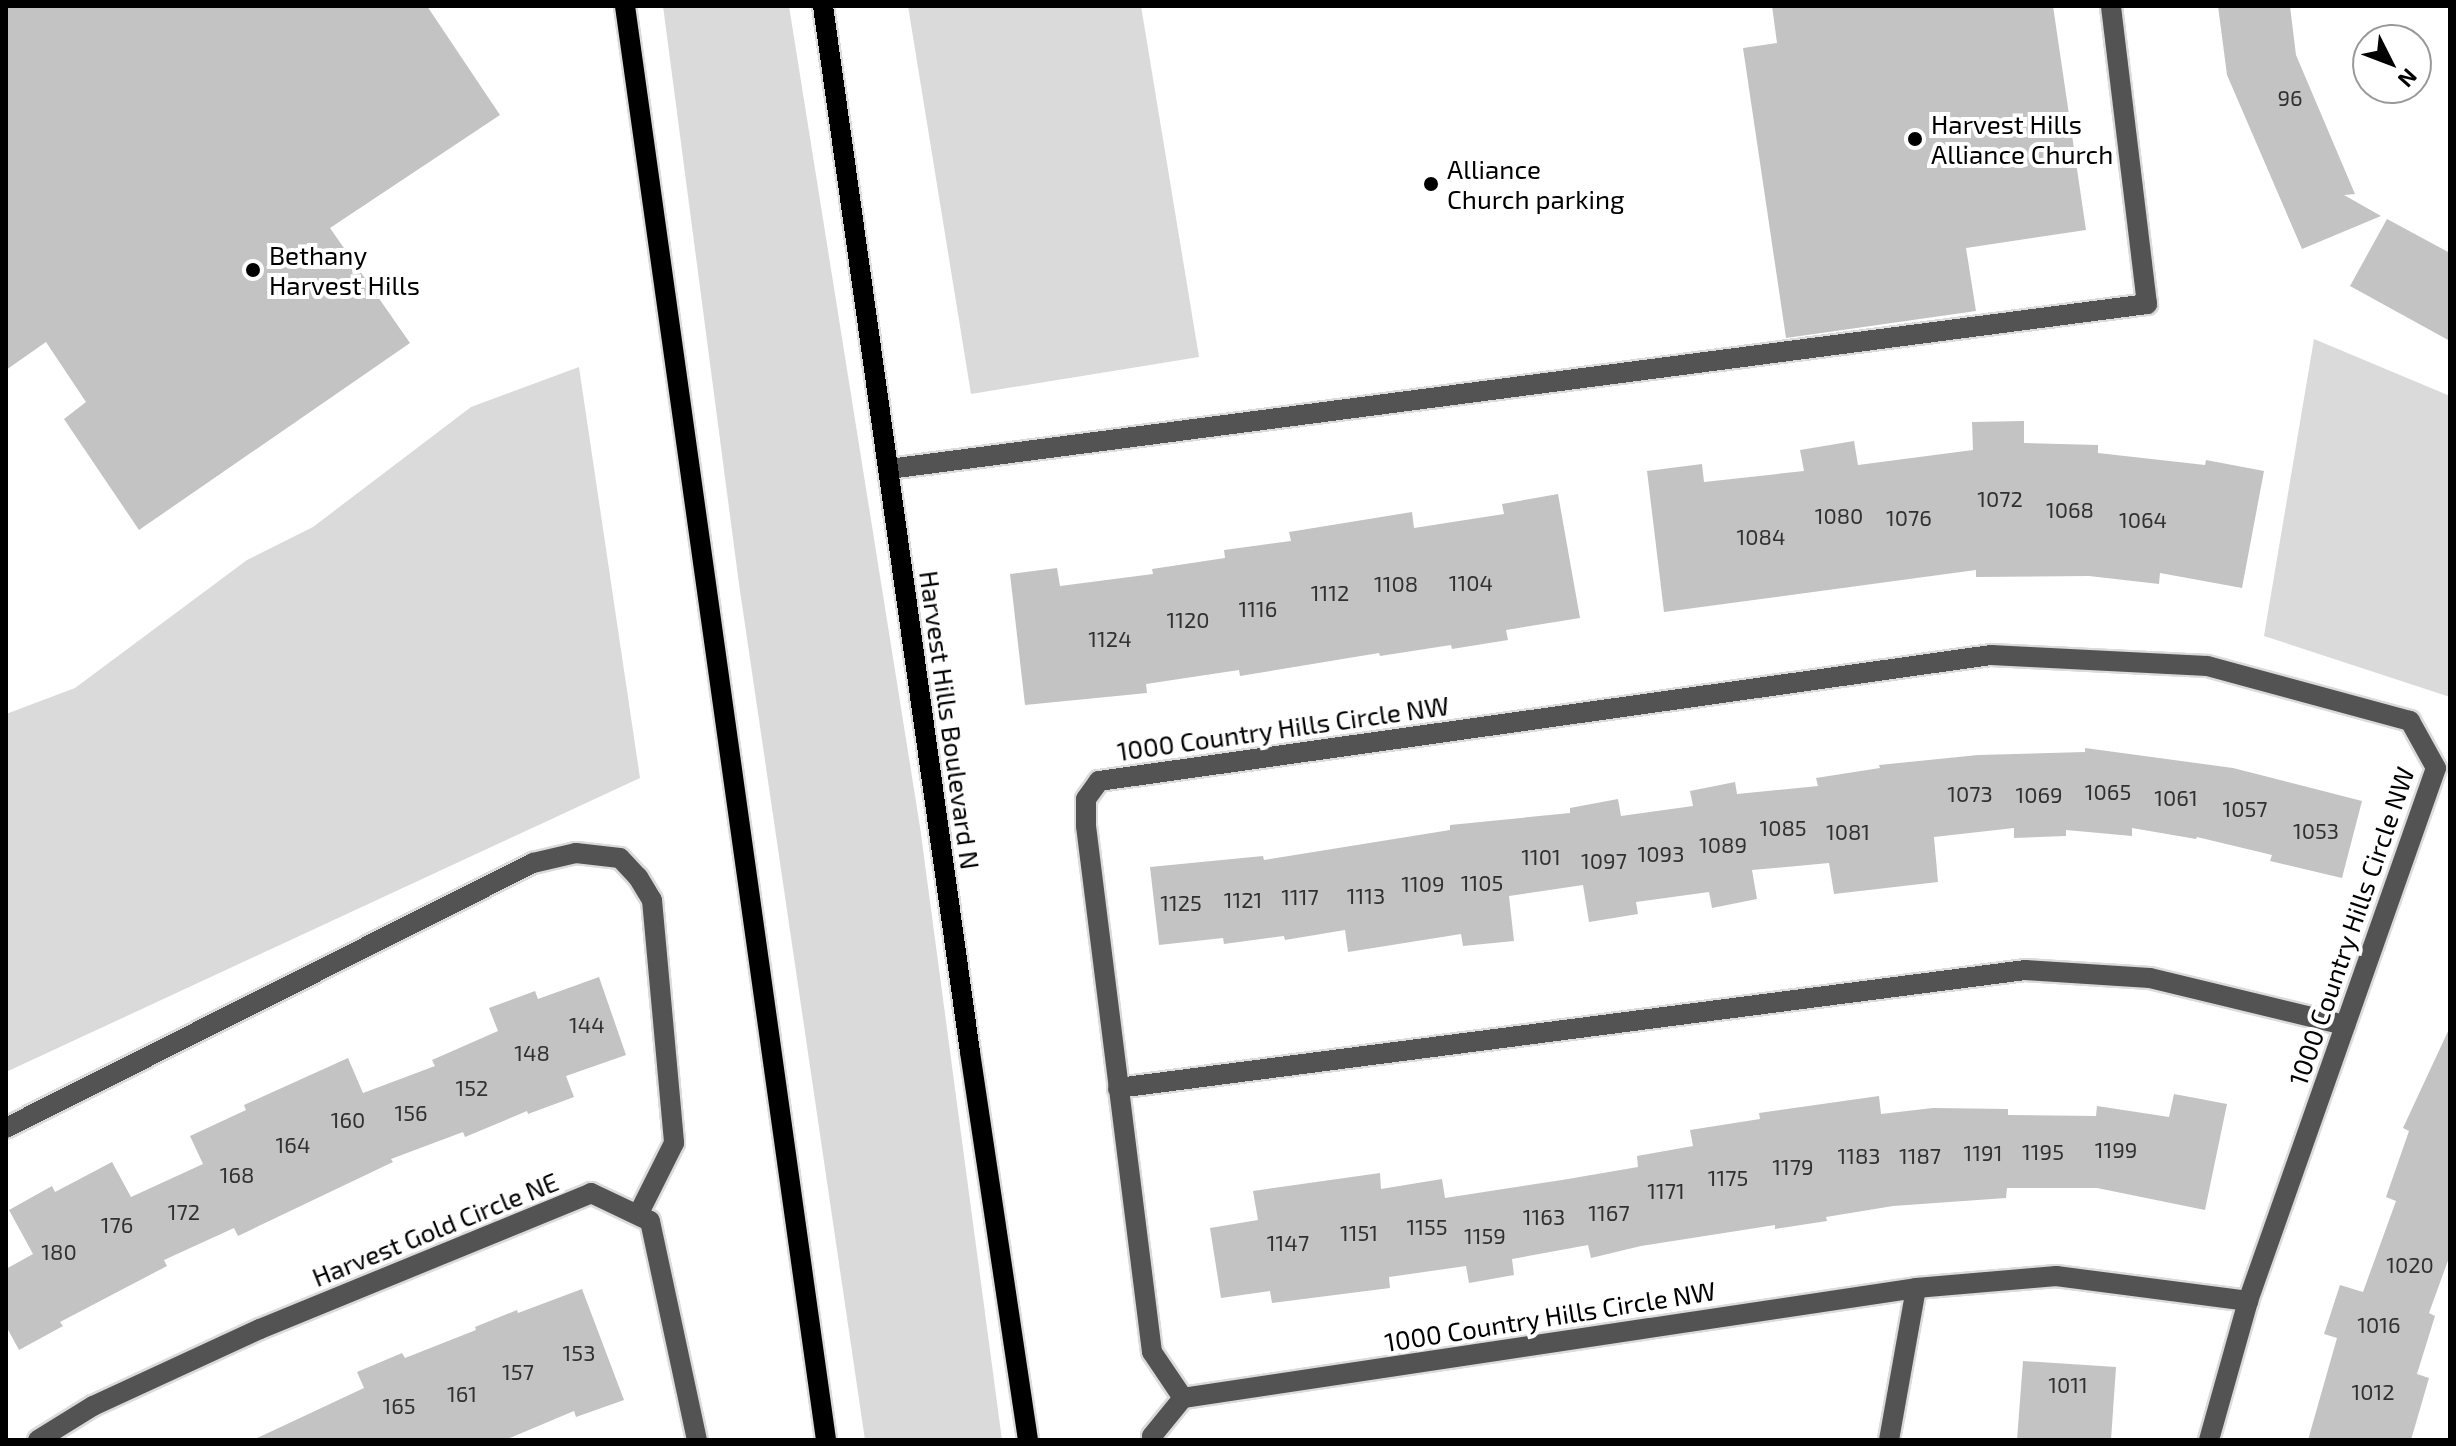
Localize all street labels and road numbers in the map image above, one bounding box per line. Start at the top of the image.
street label: Harvest Hills Boulevard N [914,569,986,871]
street label: 1000 Country Hills Circle NW [1115,689,1451,767]
street label: 1000 Country Hills Circle NW [2282,762,2420,1090]
street label: Harvest Gold Circle NE [307,1165,563,1293]
street label: 1000 Country Hills Circle NW [1382,1274,1718,1358]

